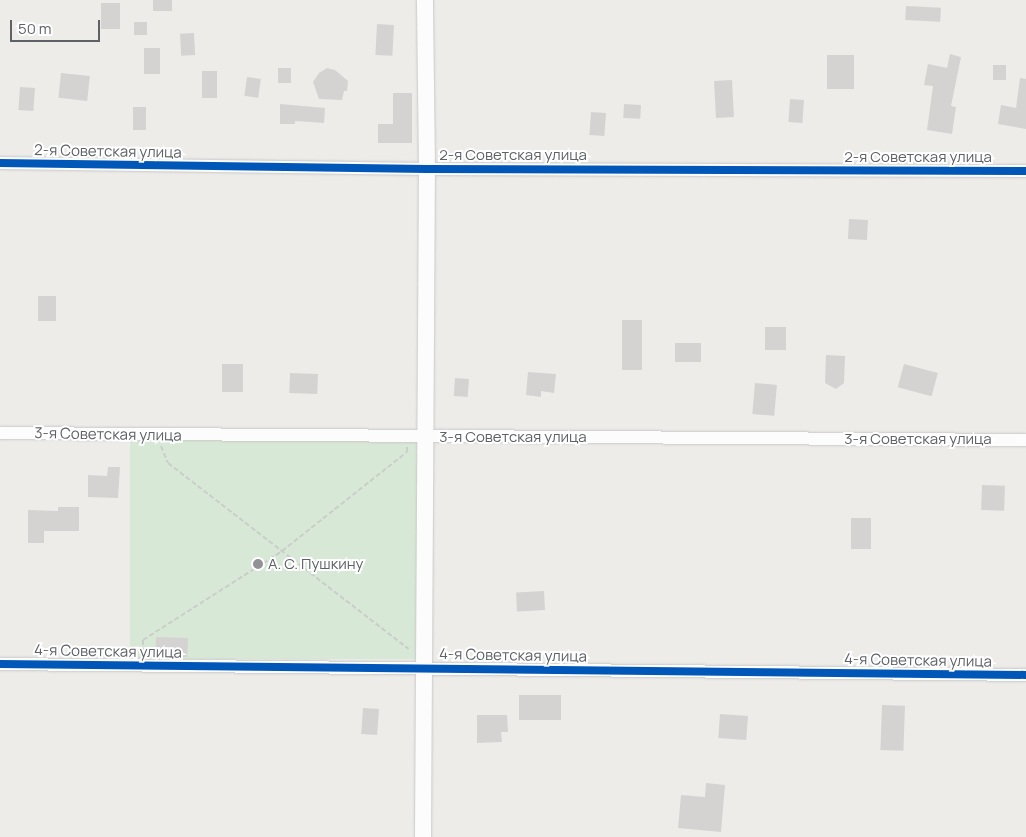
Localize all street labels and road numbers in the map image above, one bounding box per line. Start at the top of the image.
street label: 2-я Советская улица [34,141,182,161]
street label: 2-я Советская улица [439,146,587,164]
street label: 2-я Советская улица [844,148,992,166]
street label: 3-я Советская улица [34,424,182,444]
street label: 3-я Советская улица [439,428,587,446]
street label: 3-я Советская улица [844,430,992,448]
street label: 4-я Советская улица [34,641,182,661]
street label: 4-я Советская улица [439,645,587,665]
street label: 4-я Советская улица [844,650,992,670]

